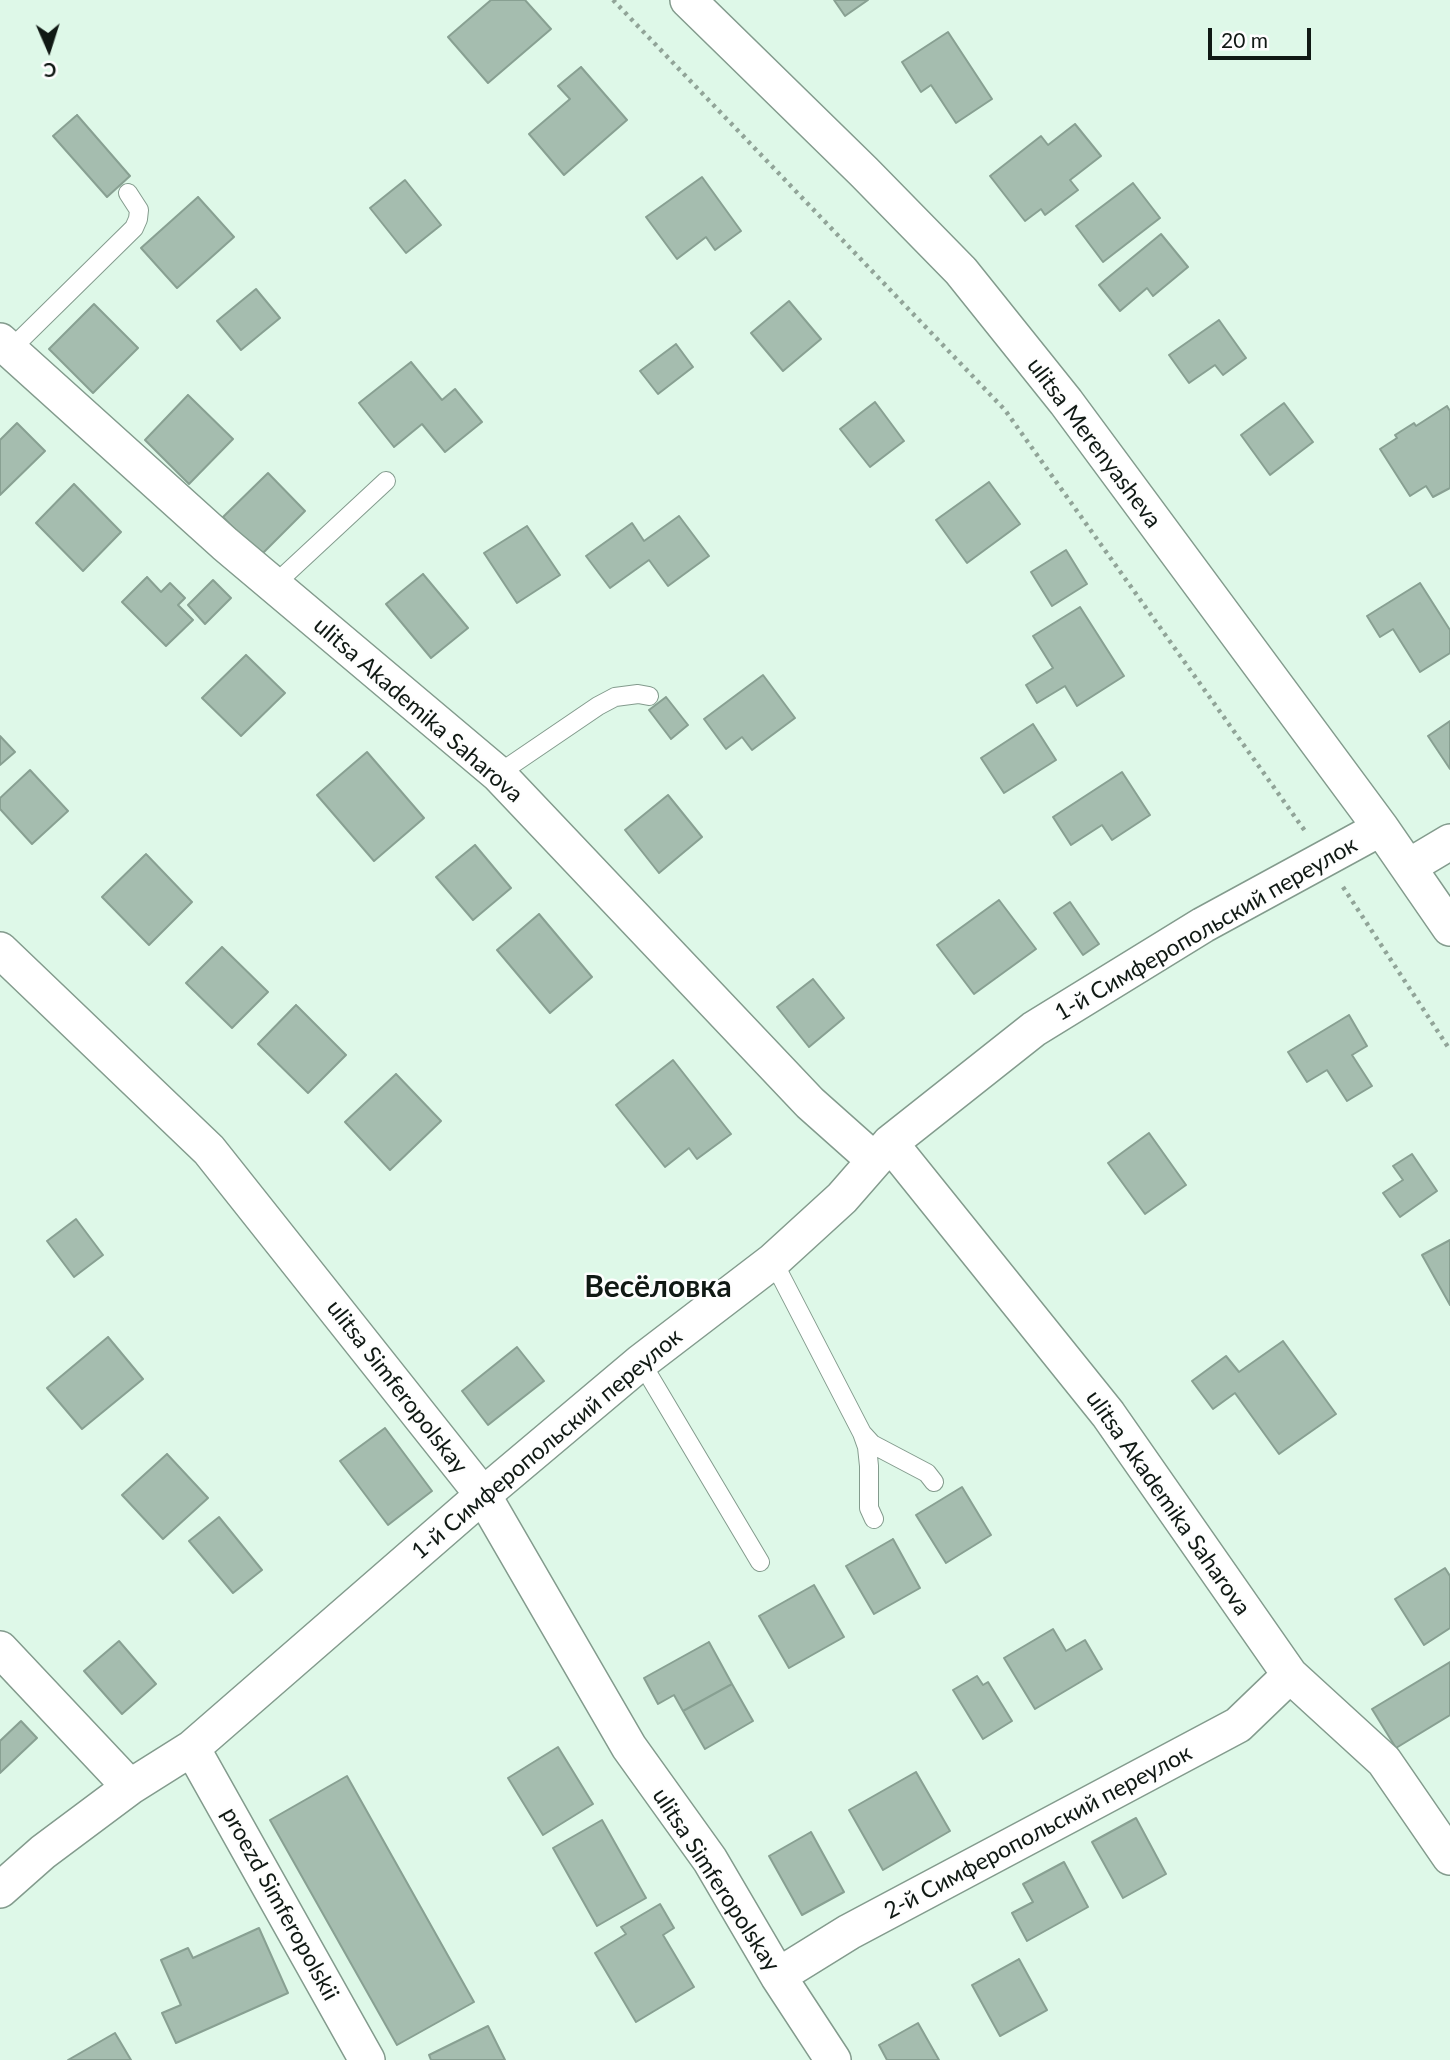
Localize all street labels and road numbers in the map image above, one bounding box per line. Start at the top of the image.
street label: ulitsa Merenyasheva [1021,353,1167,533]
street label: ulitsa Akademika Saharova [308,612,528,808]
street label: 1-й Симферопольский переулок [1050,831,1362,1027]
street label: ulitsa Simferopolskay [321,1295,473,1479]
street label: 1-й Симферопольский переулок [406,1323,688,1565]
street label: ulitsa Akademika Saharova [1080,1385,1256,1621]
street label: 2-й Симферопольский переулок [879,1739,1197,1925]
street label: ulitsa Simferopolskay [647,1783,785,1977]
street label: proezd Simferopolskii [215,1803,345,2005]

